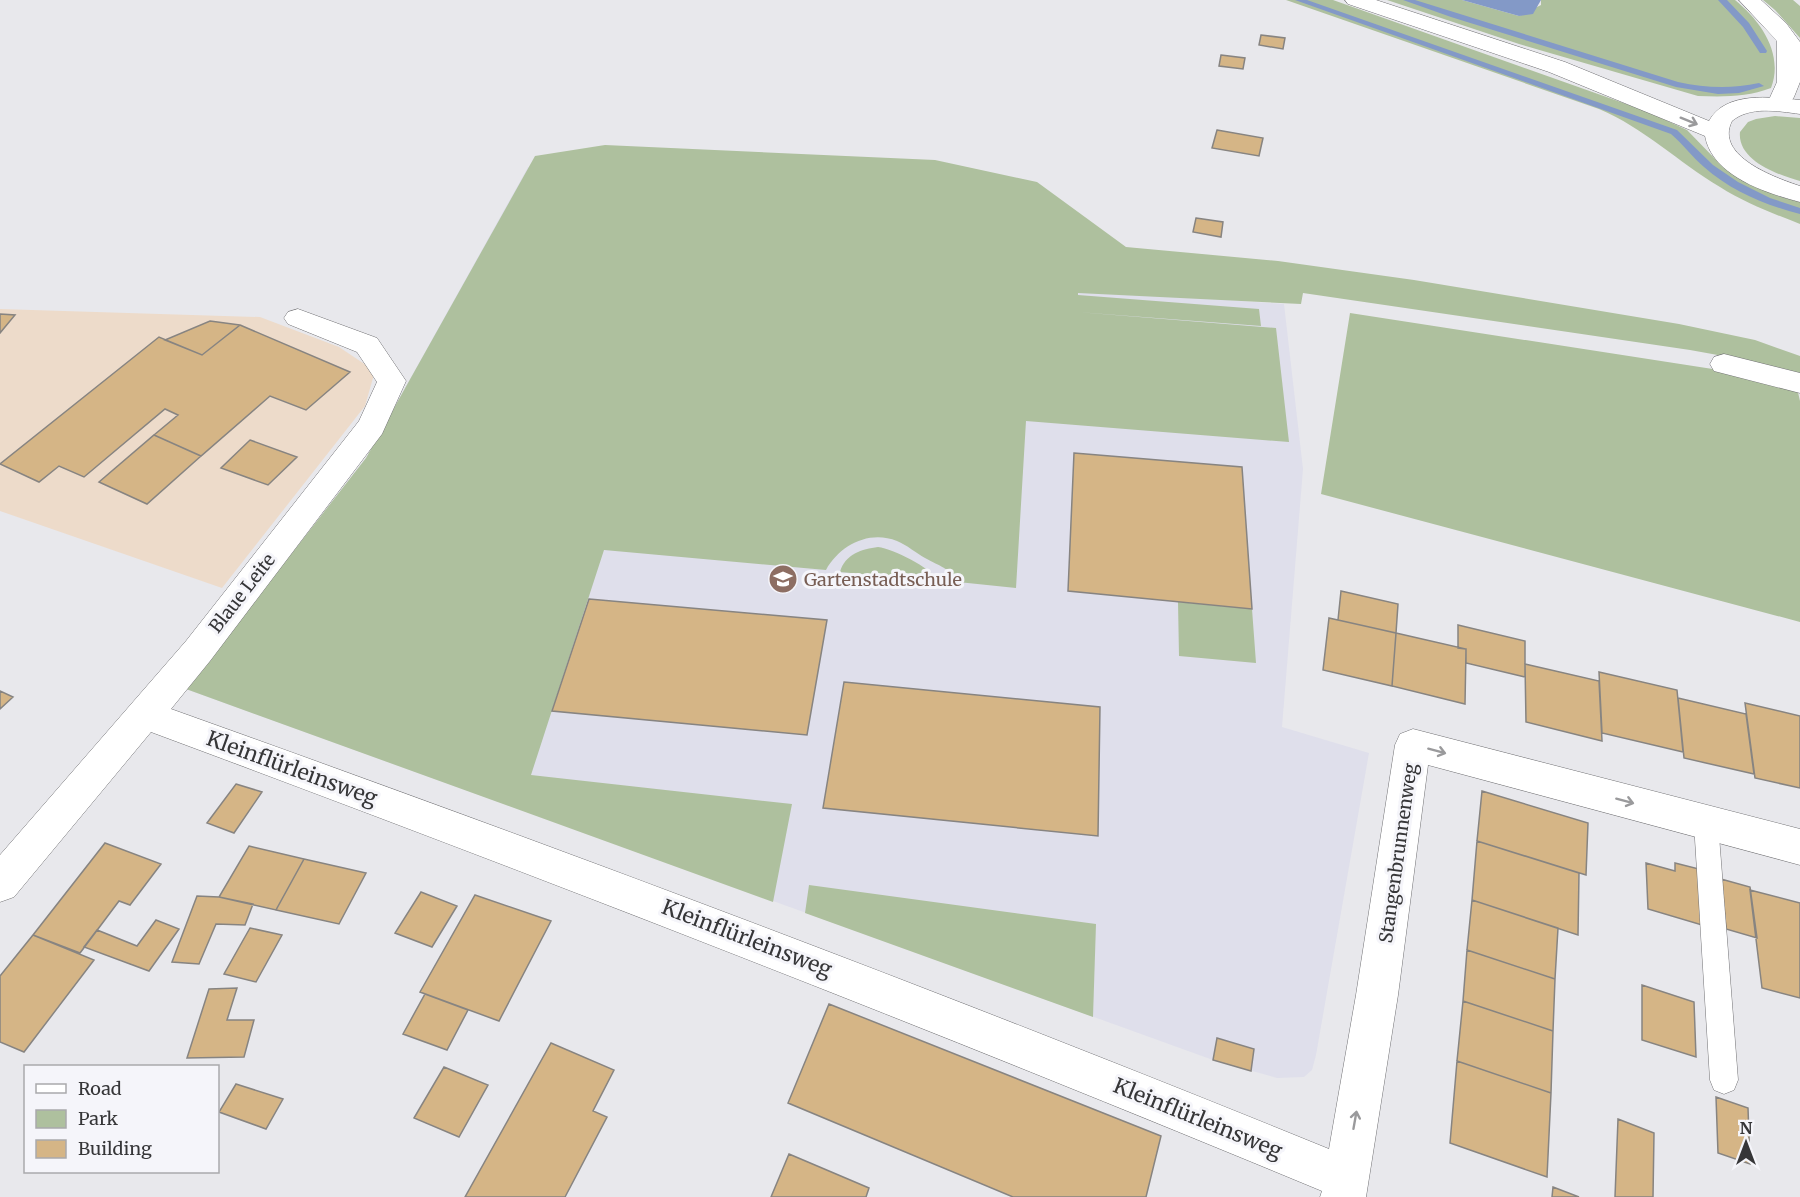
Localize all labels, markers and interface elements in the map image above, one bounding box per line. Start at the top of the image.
one-way arrow [1679,117,1698,128]
street label: Blaue Leite [204,549,280,637]
school or university icon: Gartenstadtschule [767,563,799,595]
place label: Gartenstadtschule [804,568,962,591]
street label: Kleinflürleinsweg [203,725,381,812]
one-way arrow [1427,746,1446,758]
street label: Stangenbrunnenweg [1374,762,1422,944]
one-way arrow [1616,796,1635,808]
street label: Kleinflürleinsweg [658,893,836,983]
legend [24,1065,219,1173]
street label: Kleinflürleinsweg [1110,1072,1287,1164]
text: Road [78,1077,122,1100]
text: Park [78,1107,119,1130]
one-way arrow [1350,1111,1361,1131]
north arrow [1716,1113,1776,1173]
text: N [1740,1118,1753,1138]
text: Building [78,1137,152,1160]

